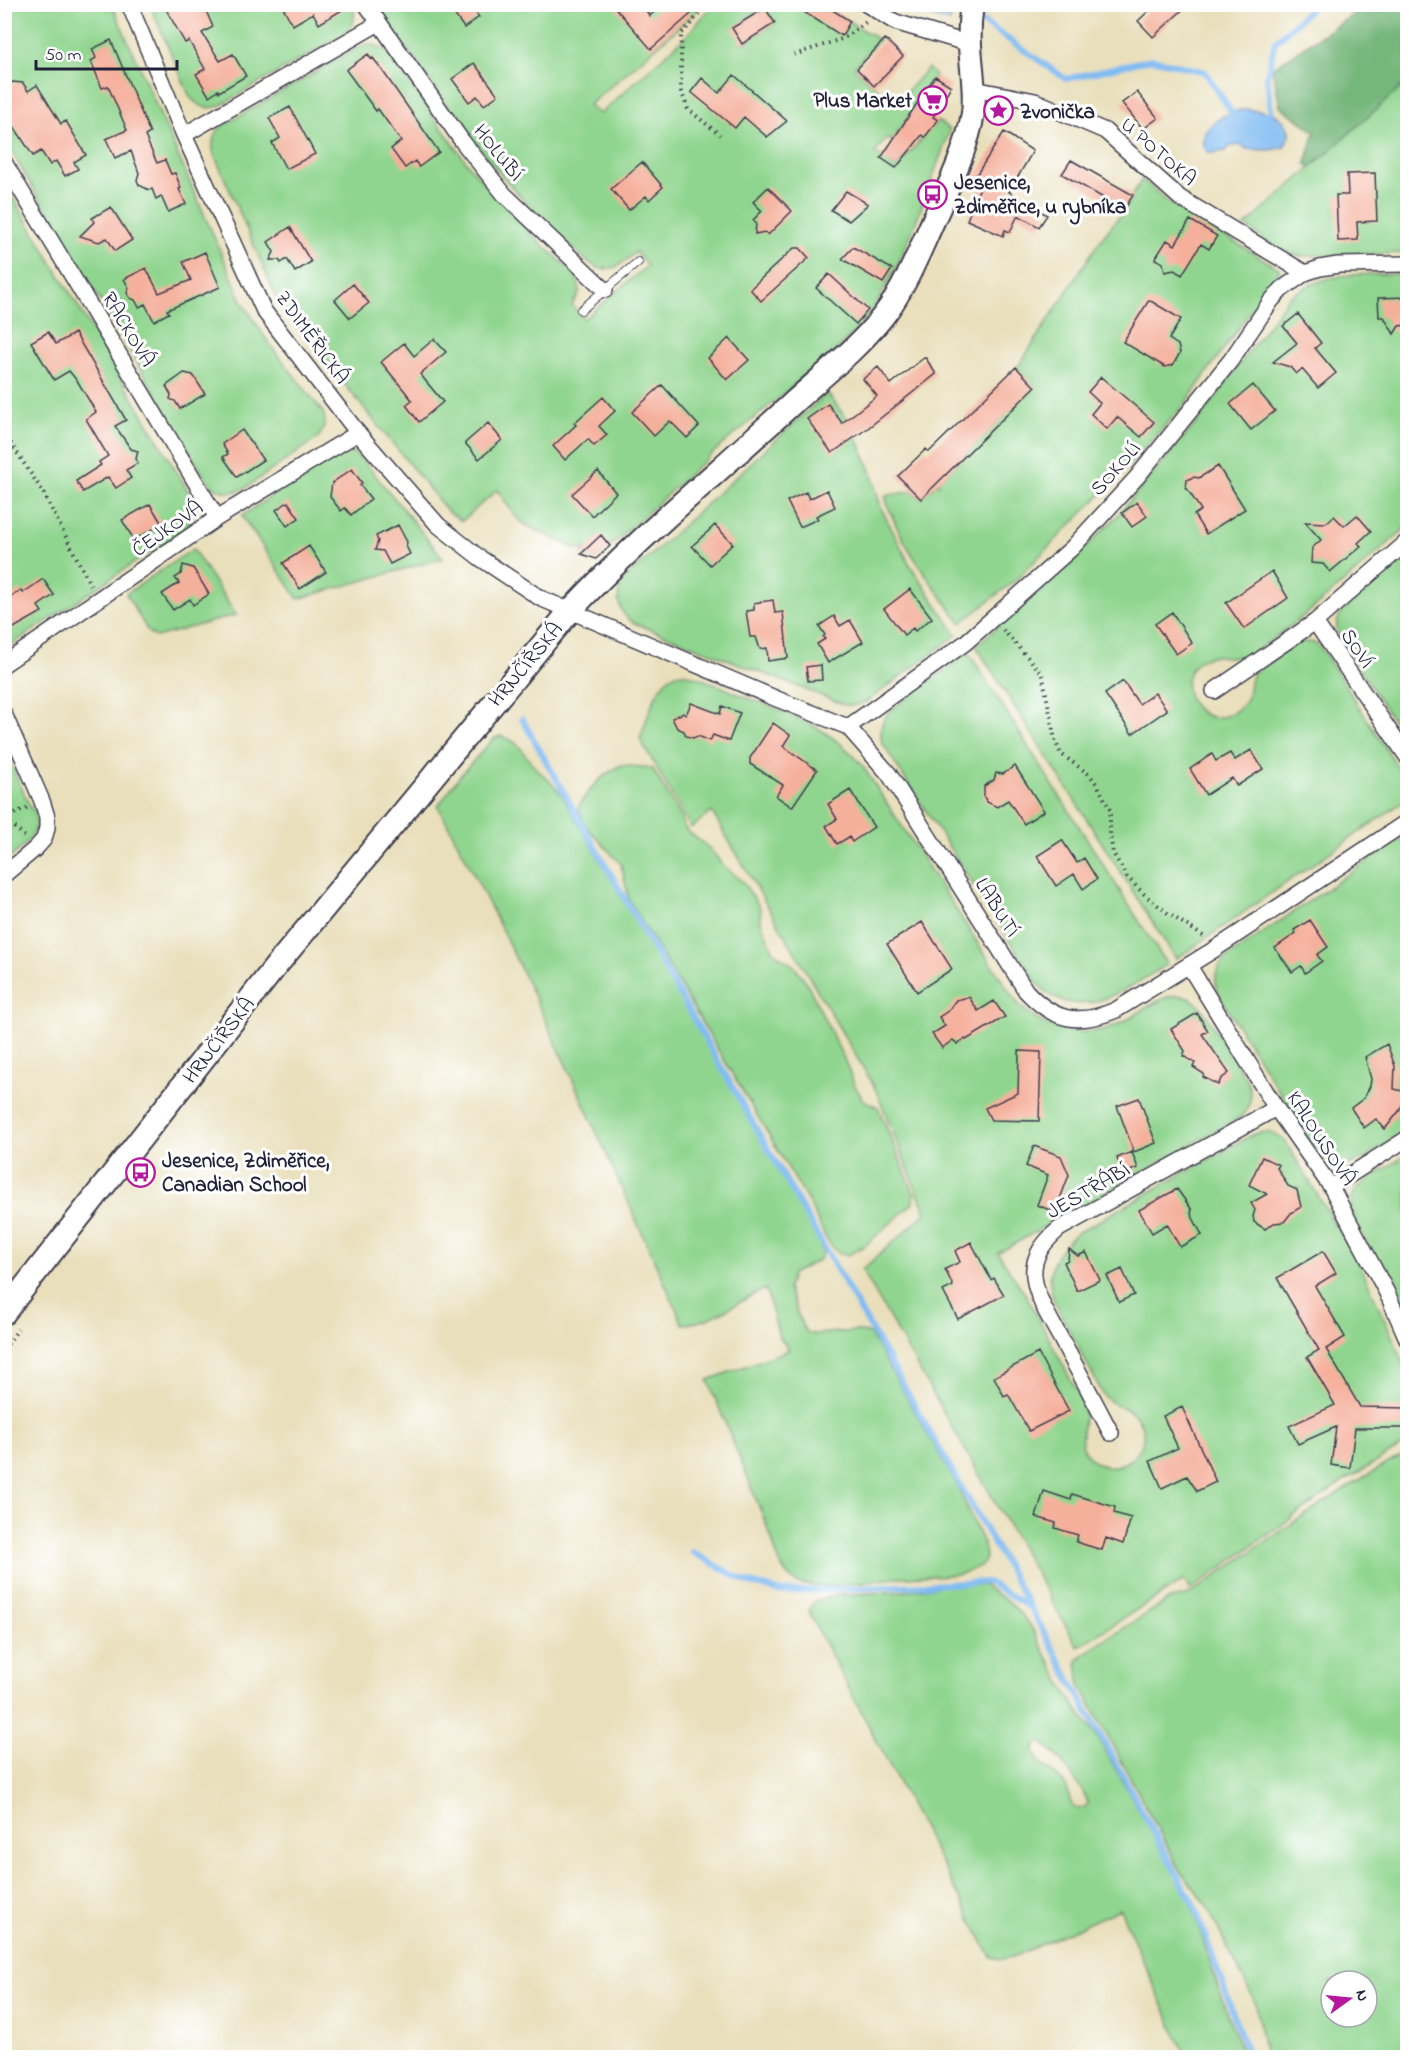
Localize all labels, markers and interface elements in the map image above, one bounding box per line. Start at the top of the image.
scale bar [36,33,177,71]
text: 50 m [45,43,82,69]
supermarket icon: Plus Market [917,84,949,116]
place label: Plus Market [813,87,913,117]
place icon: Zvonička [983,95,1015,127]
place label: Zvonička [1020,98,1095,128]
street label: U POTOKA [1113,111,1202,194]
street label: HOLUBÍ [465,118,530,188]
place label: Jesenice, Zdiměřice, u rybníka [954,169,1126,225]
bus stop icon: Jesenice, Zdiměřice, u rybníka [917,178,949,210]
street label: ZDIMĚŘICKÁ [267,285,356,391]
street label: RACKOVÁ [93,286,162,373]
street label: SOKOLÍ [1084,435,1149,503]
street label: ČEJKOVÁ [126,493,210,565]
street label: HRNČÍŘSKÁ [481,616,571,714]
street label: SOVÍ [1332,623,1381,675]
street label: LABUTÍ [966,873,1026,944]
street label: HRNČÍŘSKÁ [175,991,263,1091]
street label: KALOUSOVÁ [1278,1085,1363,1193]
place label: Jesenice, Zdiměřice, Canadian School [162,1147,330,1201]
street label: JESTŘÁBÍ [1041,1155,1136,1228]
bus stop icon: Jesenice, Zdiměřice, Canadian School [125,1156,157,1188]
north arrow [1319,1969,1379,2029]
text: N [1349,1987,1375,2004]

